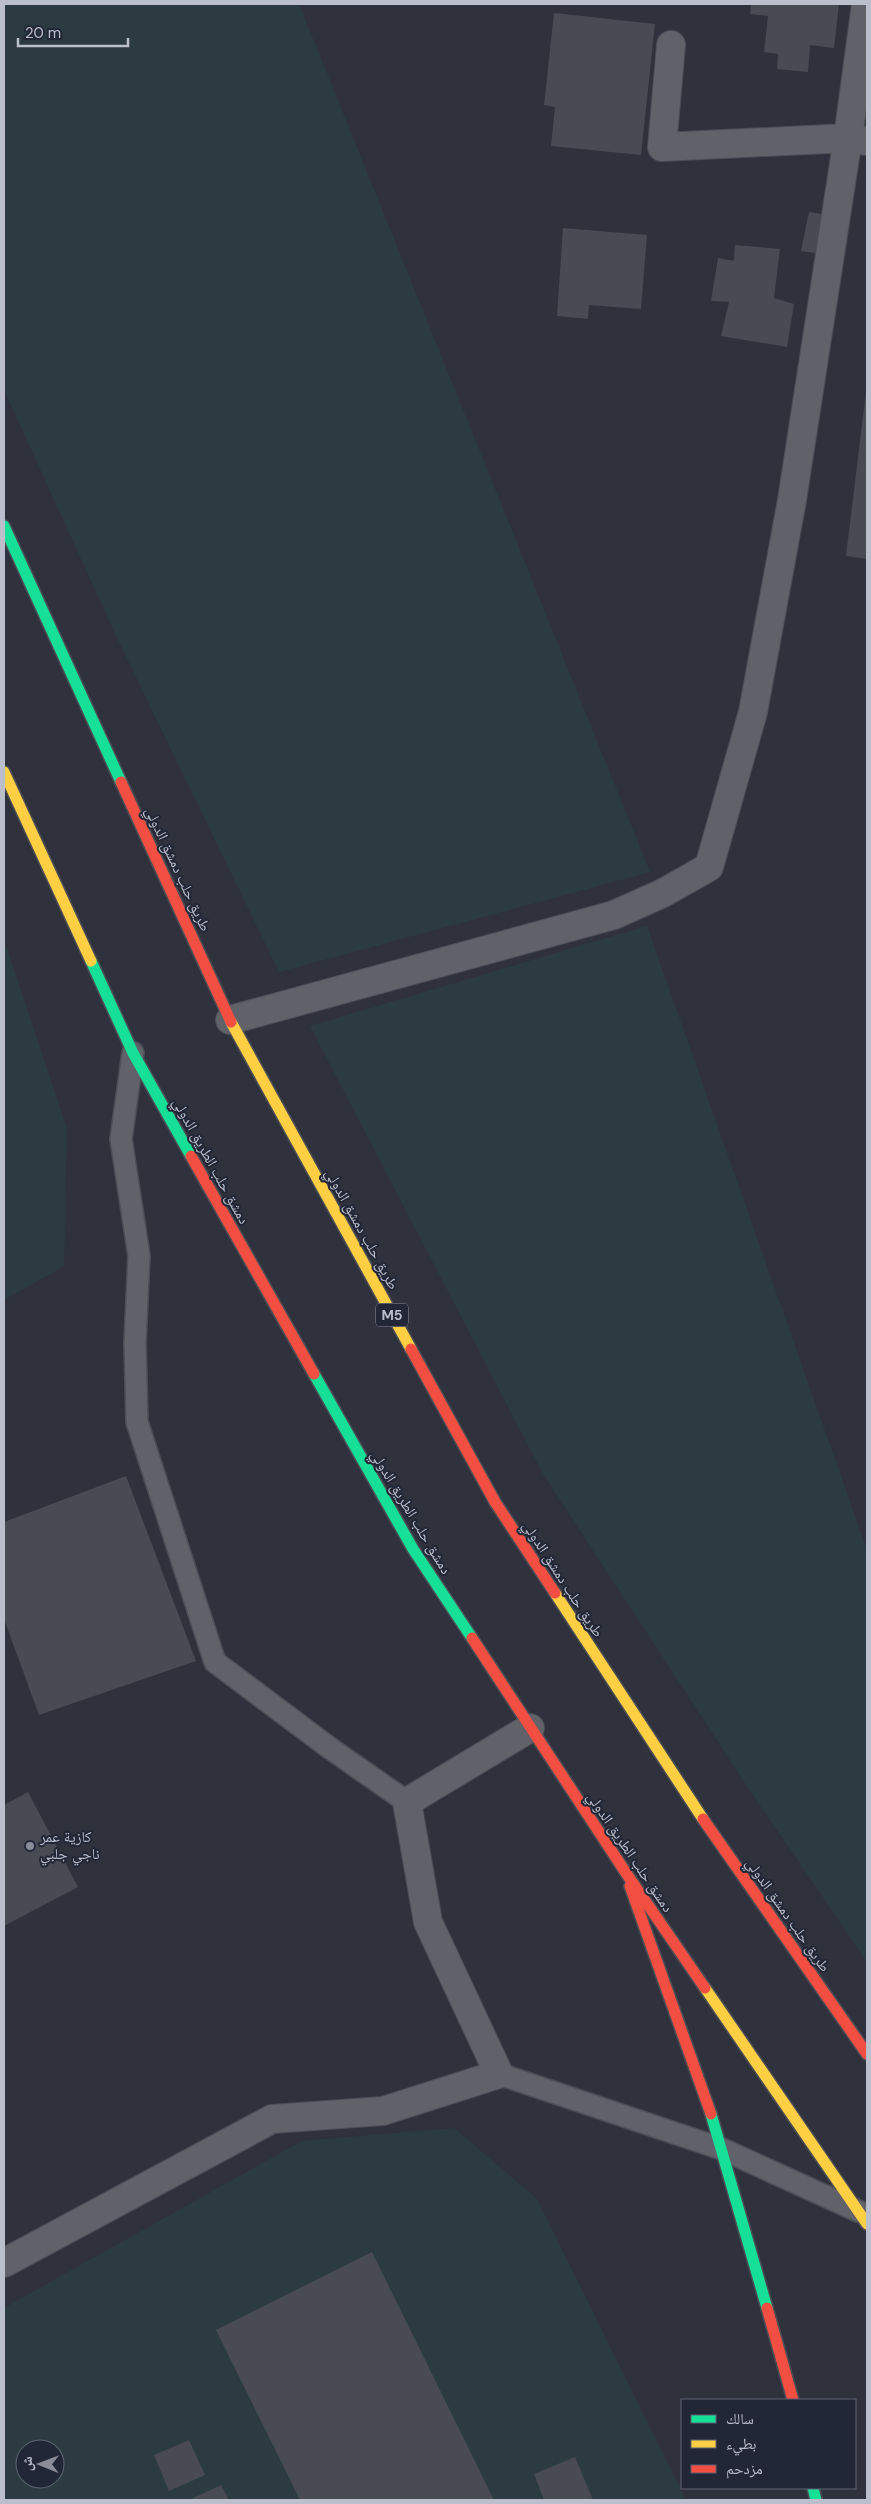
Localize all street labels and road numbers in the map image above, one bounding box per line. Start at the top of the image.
street label: طريق حلب دمشق الدولي [139,804,216,935]
street label: دمشق حلب الطريق الدولي [166,1094,254,1229]
street label: طريق حلب دمشق الدولي [319,1165,404,1294]
road number: M5 [376,1304,408,1326]
street label: دمشق حلب الطريق الدولي [364,1446,456,1579]
street label: طريق حلب دمشق الدولي [516,1517,608,1642]
street label: دمشق حلب الطريق الدولي [581,1788,678,1917]
street label: طريق حلب دمشق الدولي [740,1854,835,1977]

